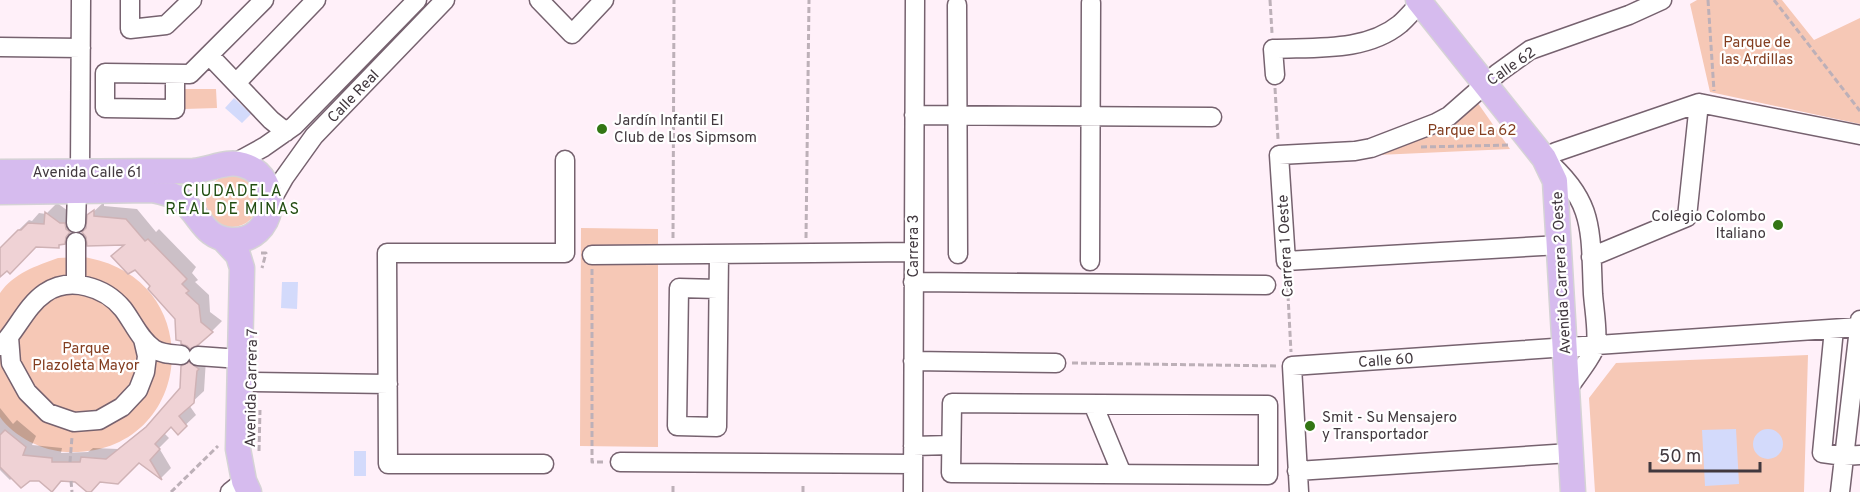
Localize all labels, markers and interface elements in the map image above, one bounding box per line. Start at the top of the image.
park label: Parque de las Ardillas [1721,34,1793,70]
street label: Calle 62 [1484,44,1540,91]
street label: Calle Real [324,67,384,128]
place label: Jardín Infantil El Club de Los Sipmsom [614,112,757,148]
marker: Jardín Infantil El Club de Los Sipmsom [595,122,609,136]
park label: Parque La 62 [1427,122,1517,141]
street label: Avenida Calle 61 [33,164,141,183]
district label: CIUDADELA REAL DE MINAS [165,182,301,220]
street label: Avenida Carrera 2 Oeste [1549,191,1576,355]
street label: Carrera 1 Oeste [1274,194,1299,298]
place label: Colegio Colombo Italiano [1651,208,1766,244]
street label: Carrera 3 [905,214,924,278]
marker: Colegio Colombo Italiano [1771,218,1785,232]
street label: Avenida Carrera 7 [242,328,263,448]
park label: Parque Plazoleta Mayor [32,340,140,376]
street label: Calle 60 [1358,350,1415,373]
place label: Smit - Su Mensajero y Transportador [1322,409,1457,445]
marker: Smit - Su Mensajero y Transportador [1303,419,1317,433]
scale bar [1650,435,1760,473]
text: 50 m [1659,446,1701,469]

